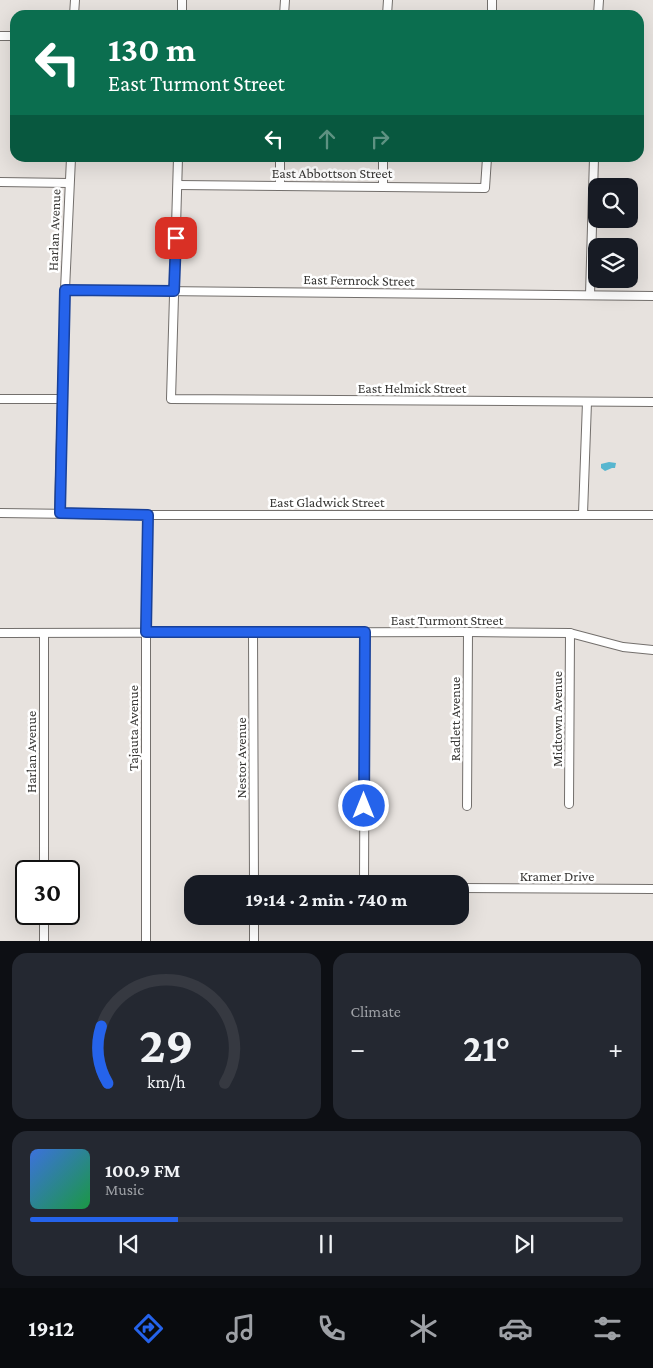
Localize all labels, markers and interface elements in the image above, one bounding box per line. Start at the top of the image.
icon: left [25,30,90,95]
text: 130 m [108,30,196,69]
text: East Turmont Street [108,71,285,96]
icon: left [260,125,288,153]
icon: ahead [313,125,341,153]
icon: right [366,125,394,153]
street label: East Abbottson Street [272,165,393,181]
map controls [588,178,638,288]
button: search [588,178,638,228]
street label: Harlan Avenue [45,189,63,271]
pin [155,217,197,259]
icon: arrive [162,224,190,252]
button: layers [588,238,638,288]
street label: East Fernrock Street [303,271,415,289]
street label: East Helmick Street [358,380,467,396]
street label: East Gladwick Street [269,494,385,510]
street label: East Turmont Street [391,612,504,628]
street label: Midtown Avenue [549,671,565,767]
street label: Radlett Avenue [447,677,463,761]
street label: Tajauta Avenue [125,685,142,771]
street label: Harlan Avenue [23,711,39,793]
street label: Nestor Avenue [233,717,249,799]
position arrow [337,779,389,831]
speed limit sign: 30 [15,860,80,925]
street label: Kramer Drive [520,868,594,884]
text: 19:14 · 2 min · 740 m [246,889,407,910]
text: Climate [351,1003,401,1020]
text: 29 [139,1015,194,1073]
text: 21° [463,1027,510,1069]
text: − [351,1033,365,1064]
text: + [608,1033,623,1064]
text: km/h [147,1072,186,1092]
text: 100.9 FM [105,1160,180,1181]
text: Music [105,1181,144,1198]
icon: previous [115,1230,143,1258]
icon: pause [312,1230,340,1258]
icon: next [510,1230,538,1258]
icon: directions [131,1311,166,1346]
icon: music [223,1311,258,1346]
icon: phone [314,1311,349,1346]
icon: climate [406,1311,441,1346]
icon: car [498,1311,533,1346]
icon: filters [590,1311,625,1346]
text: 19:12 [28,1316,74,1341]

